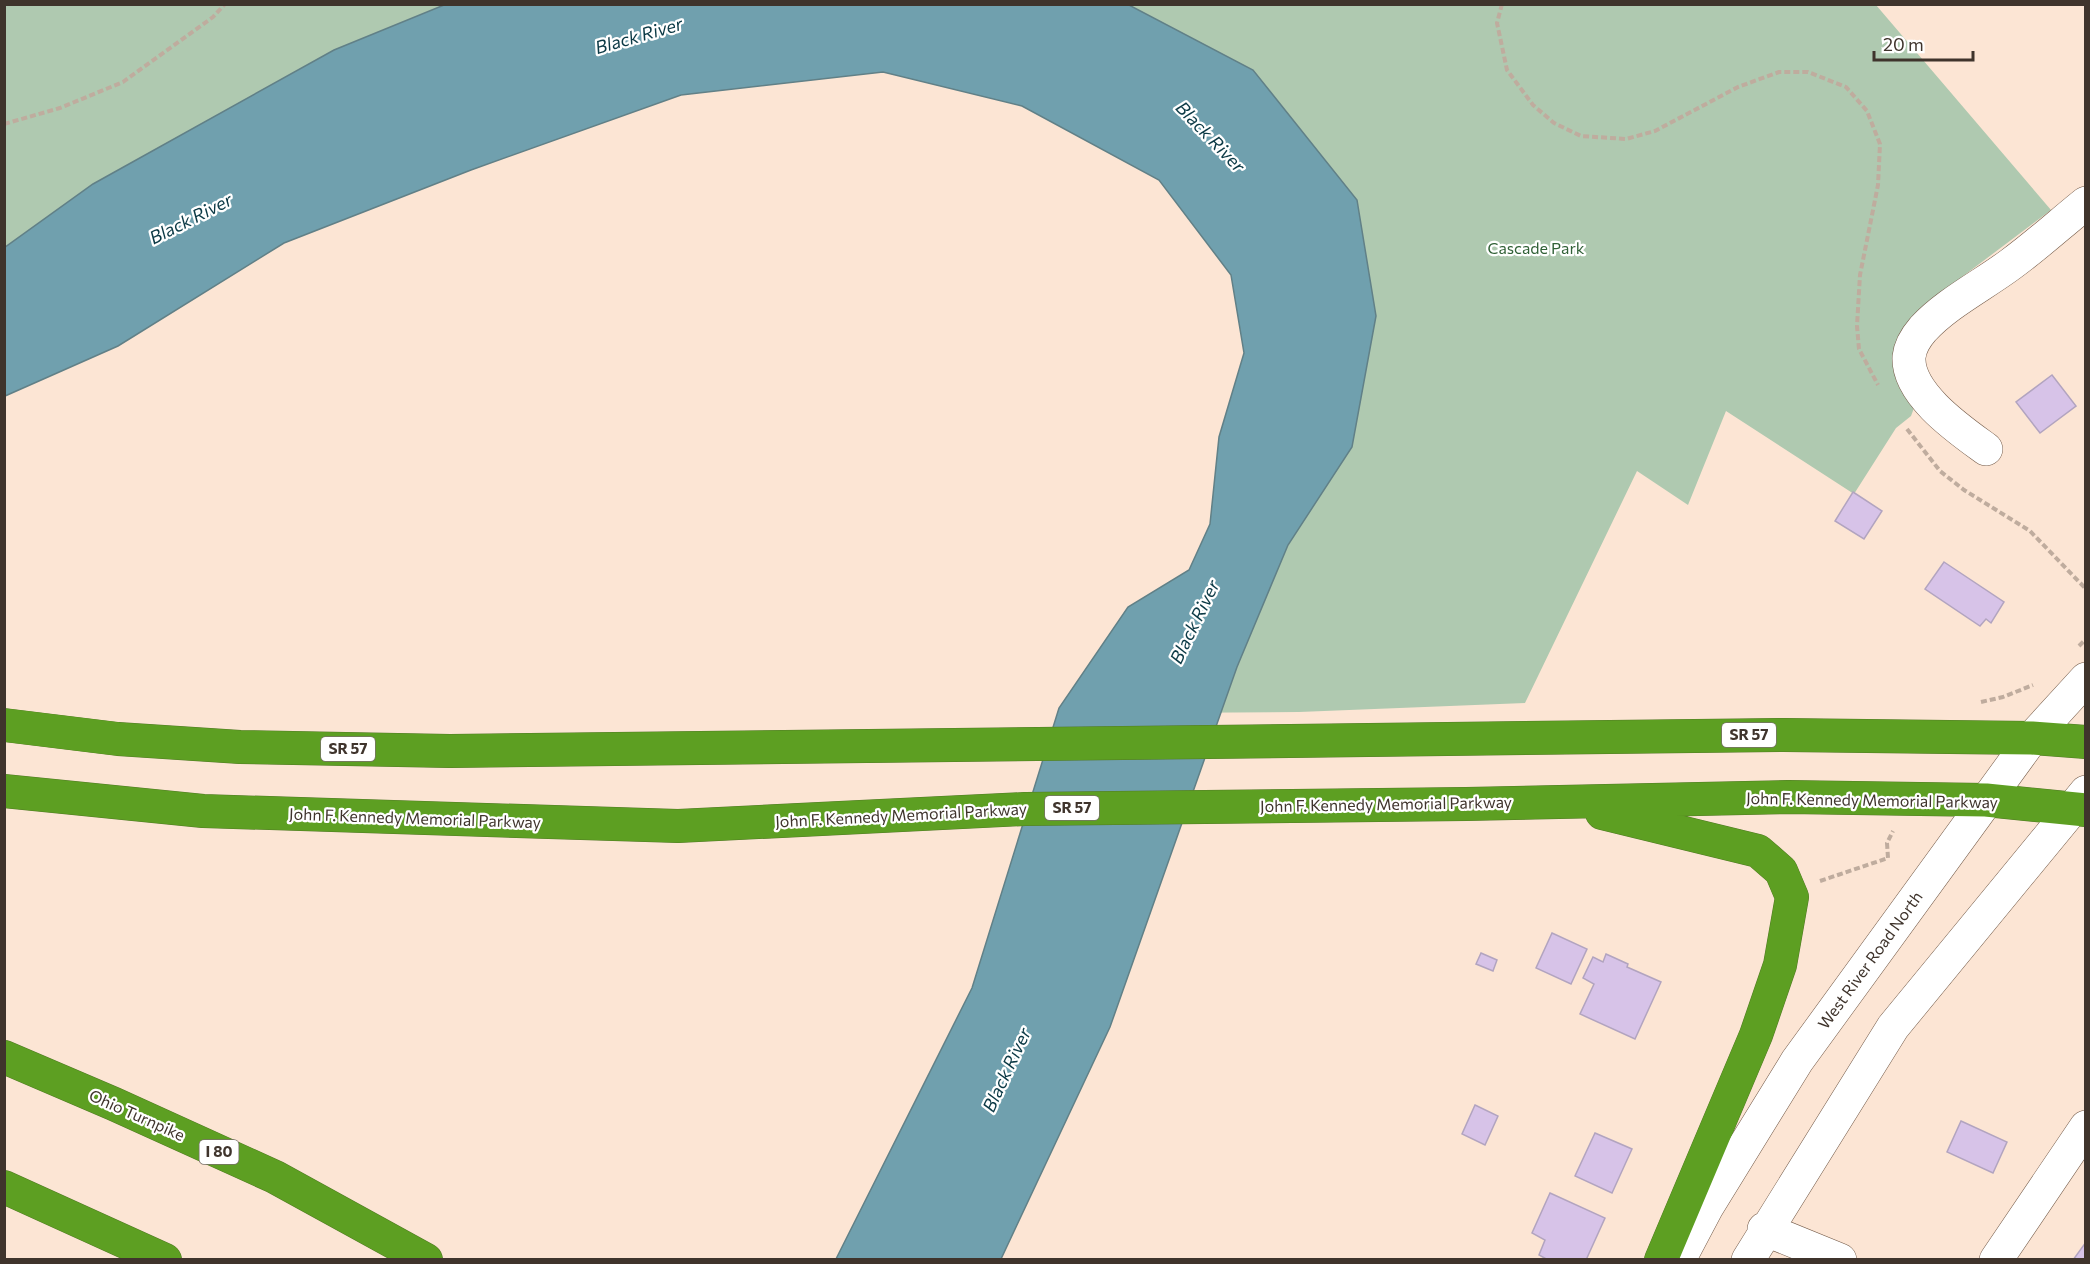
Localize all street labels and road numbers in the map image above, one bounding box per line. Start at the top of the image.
road number: SR 57 [1722,723,1776,747]
road number: SR 57 [321,737,375,761]
street label: John F. Kennedy Memorial Parkway [1746,788,1998,811]
street label: John F. Kennedy Memorial Parkway [1260,792,1512,815]
road number: SR 57 [1045,796,1099,820]
street label: John F. Kennedy Memorial Parkway [775,798,1027,831]
street label: John F. Kennedy Memorial Parkway [289,804,541,831]
street label: West River Road North [1813,887,1926,1032]
street label: Ohio Turnpike [86,1085,188,1144]
road number: I 80 [200,1140,238,1164]

